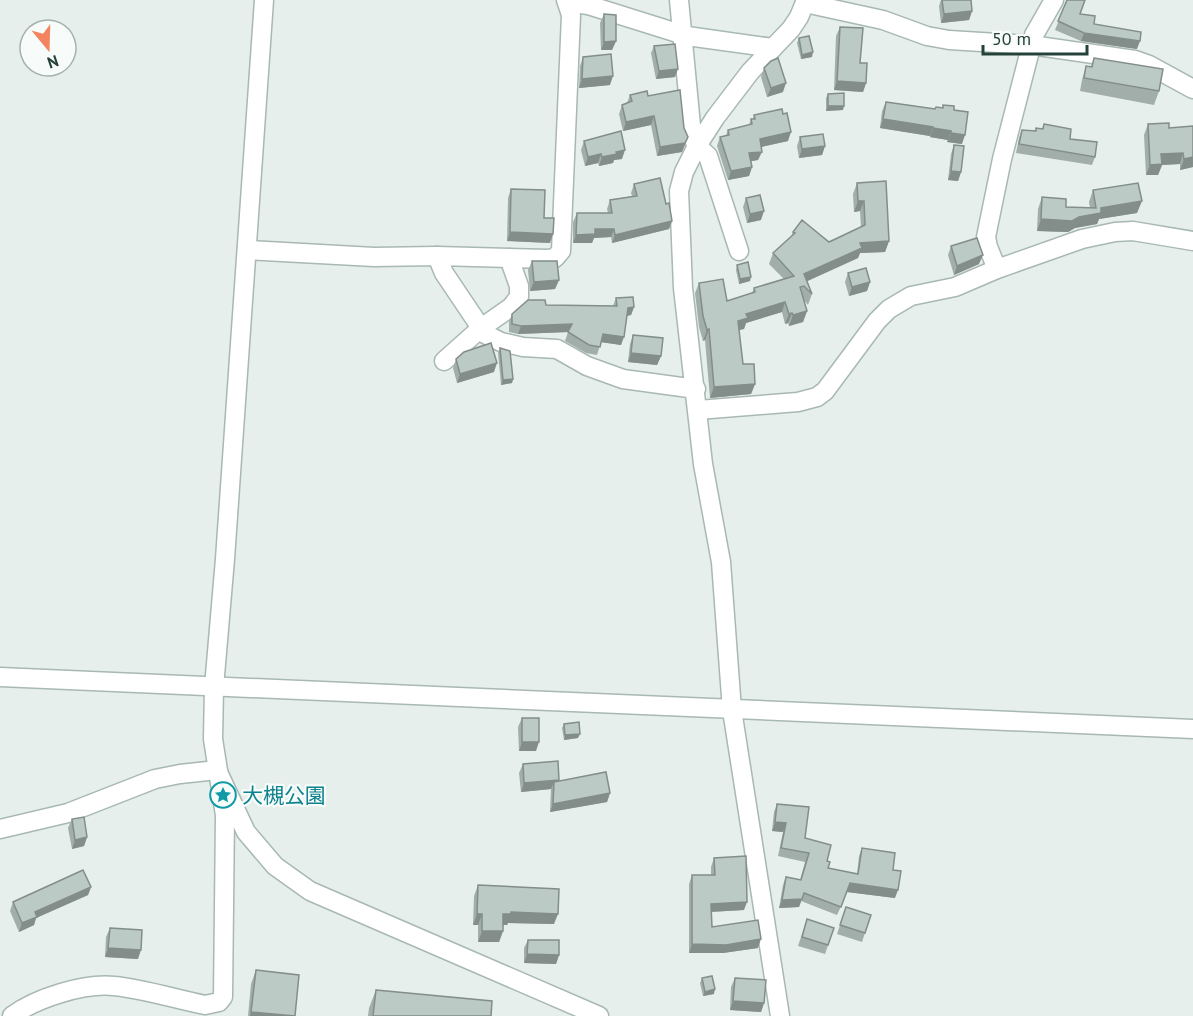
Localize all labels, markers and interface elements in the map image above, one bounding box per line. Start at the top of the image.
north arrow [18,18,78,78]
scale bar [983,18,1086,56]
text: 50 m [992,27,1031,50]
text: N [45,51,61,73]
place icon: 大槻公園 [208,780,238,810]
place label: 大槻公園 [242,782,326,809]

